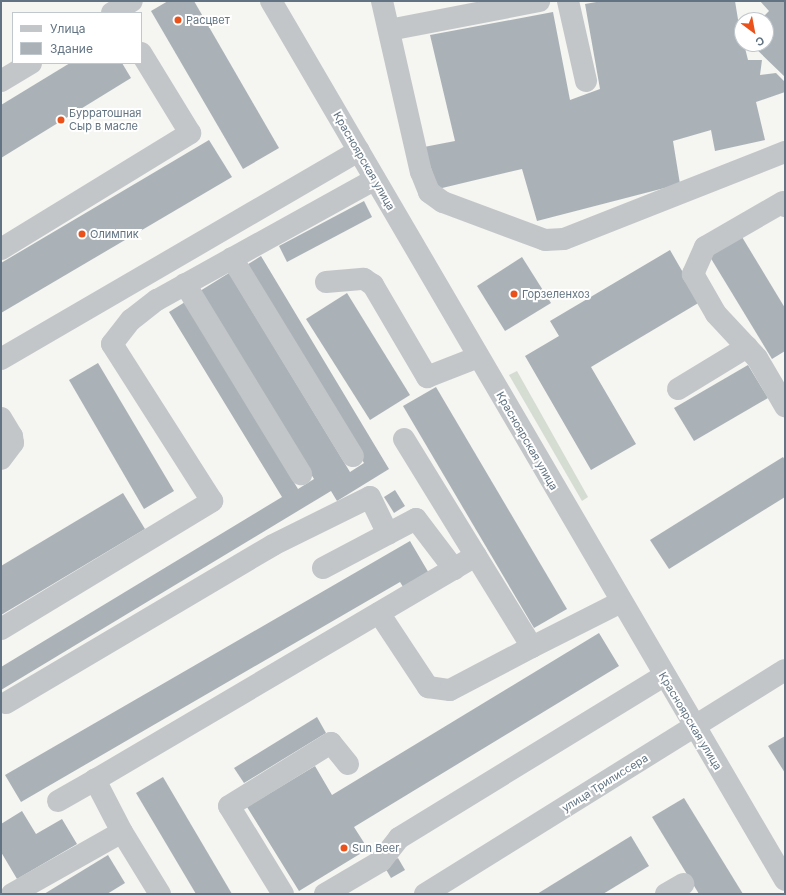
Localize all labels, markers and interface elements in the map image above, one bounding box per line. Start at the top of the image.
legend [12,12,142,64]
north arrow [734,12,774,52]
place label: Расцвет [186,13,230,27]
marker: Расцвет [173,15,183,25]
text: Улица [50,21,85,36]
text: С [753,33,767,49]
text: Здание [50,41,93,56]
place label: Бурратошная Сыр в масле [69,107,141,133]
street label: Красноярская улица [330,109,398,213]
marker: Бурратошная Сыр в масле [56,115,66,125]
place label: Олимпик [90,227,139,241]
marker: Олимпик [77,229,87,239]
place label: Горзеленхоз [522,287,590,301]
marker: Горзеленхоз [509,289,519,299]
street label: Красноярская улица [493,389,561,493]
street label: Красноярская улица [656,670,724,772]
street label: улица Трилиссера [560,751,650,815]
place label: Sun Beer [352,841,399,855]
marker: Sun Beer [339,843,349,853]

